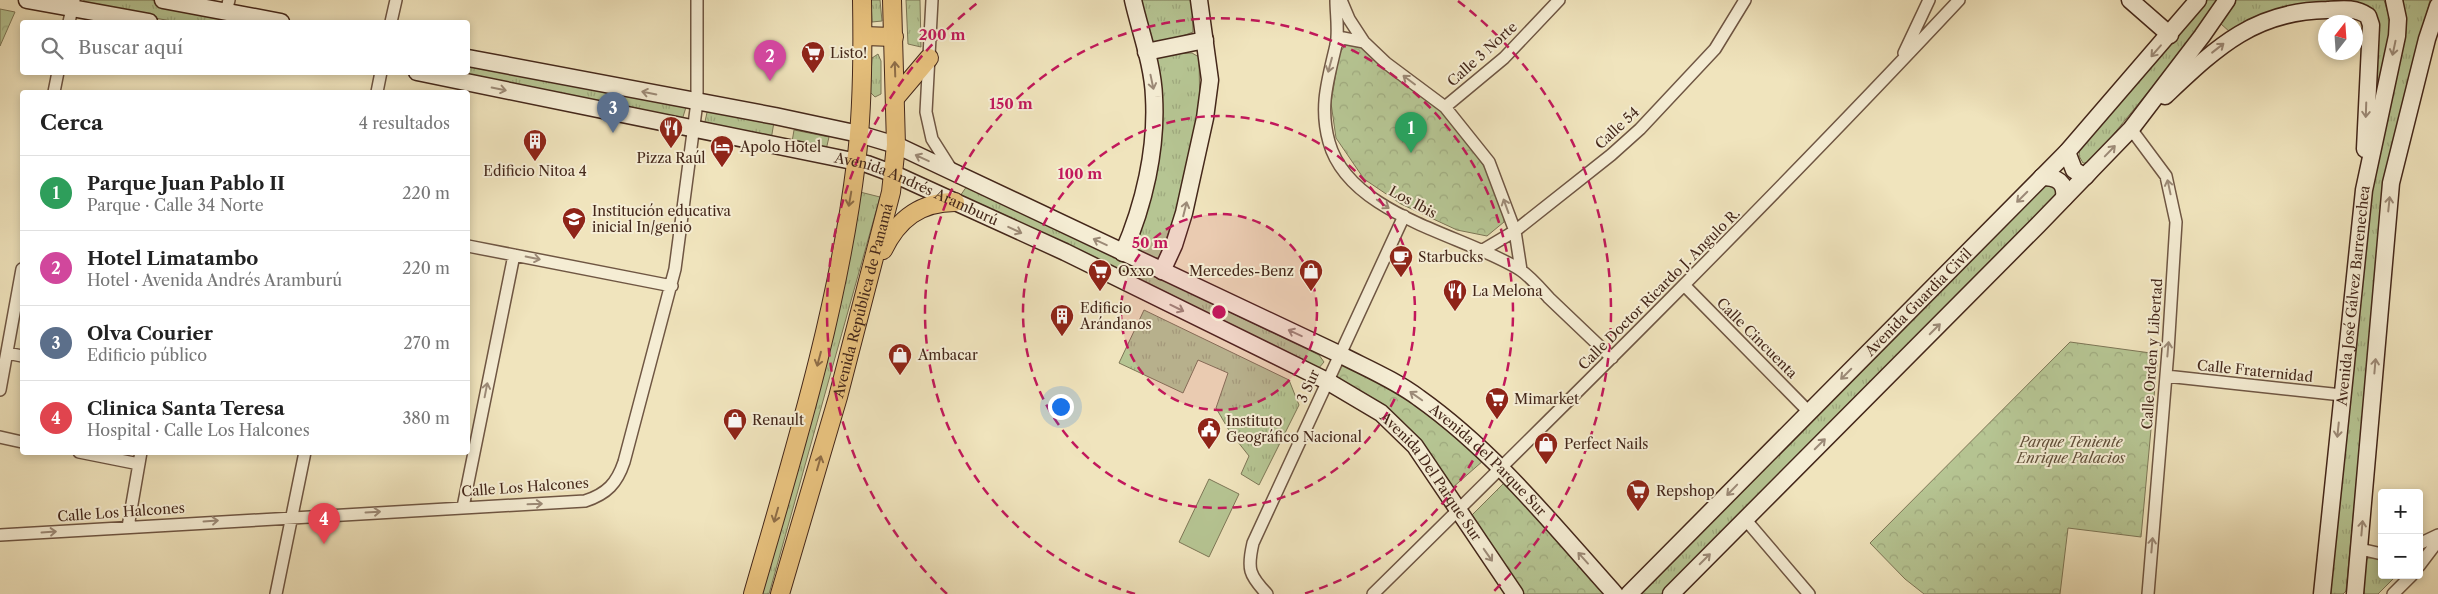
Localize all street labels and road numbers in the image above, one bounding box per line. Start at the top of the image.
street label: Calle 3 Norte [1443,18,1521,90]
street label: Calle 54 [1591,103,1643,153]
street label: Avenida Andrés Aramburú [832,148,1001,230]
street label: Los Ibis [1386,182,1440,222]
street label: Avenida José Gálvez Barrenechea [2333,183,2374,408]
street label: Avenida República de Panamá [829,201,897,401]
street label: Calle Doctor Ricardo J. Angulo R. [1574,204,1744,374]
street label: Avenida Guardia Civil [1860,244,1976,361]
street label: Calle Orden y Libertad [2138,277,2166,430]
street label: Calle Cincuenta [1713,294,1802,383]
street label: Calle Fraternidad [2196,356,2314,386]
street label: 3 Sur [1293,367,1323,405]
street label: Avenida del Parque Sur [1425,399,1550,520]
street label: Avenida Del Parque Sur [1376,407,1486,545]
street label: Calle Los Halcones [461,474,589,500]
street label: Calle Los Halcones [57,499,185,525]

